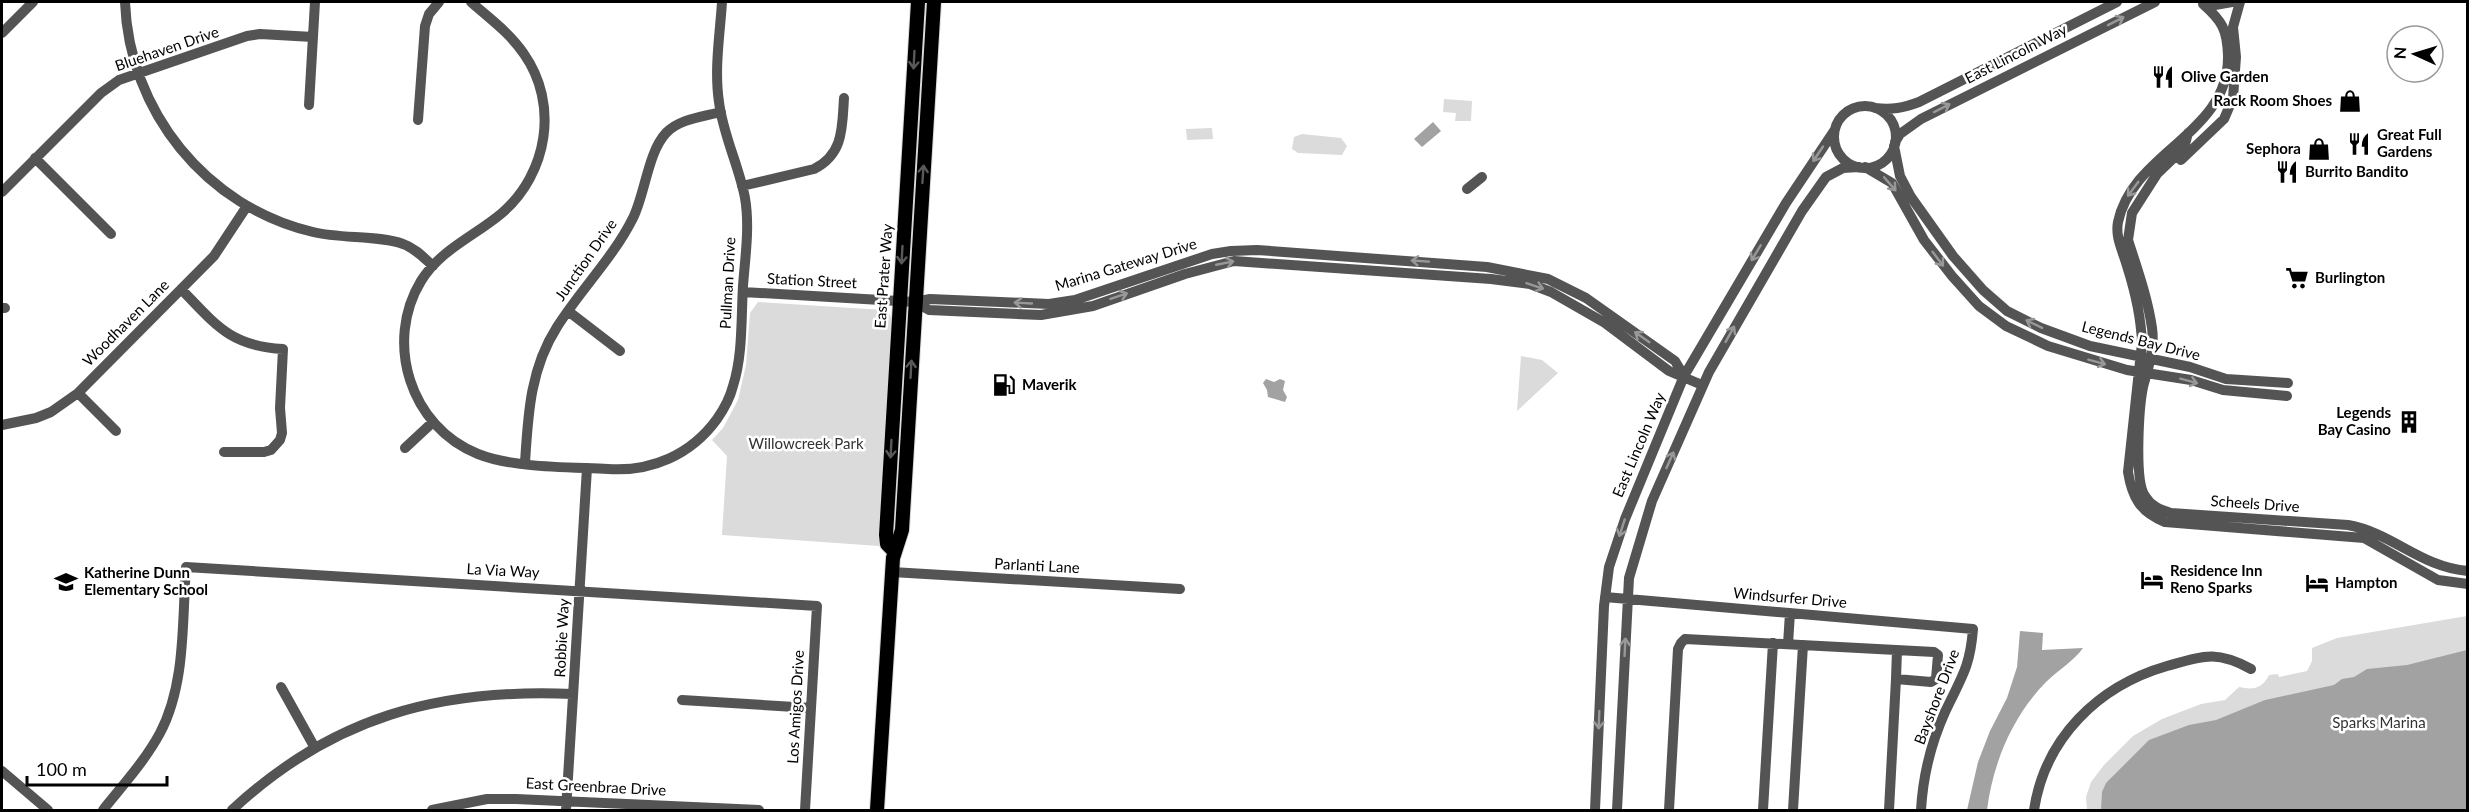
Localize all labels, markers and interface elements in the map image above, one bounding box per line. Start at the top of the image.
one-way arrow [2107,14,2125,26]
street label: East Lincoln Way [1961,20,2070,87]
street label: Bluehaven Drive [112,22,221,74]
north arrow [2385,24,2445,84]
text: N [2390,46,2409,60]
one-way arrow [908,49,919,69]
restaurant icon: Olive Garden [2150,64,2176,90]
place label: Olive Garden [2181,67,2269,85]
shop icon: Rack Room Shoes [2337,88,2363,114]
place label: Rack Room Shoes [2214,91,2332,109]
one-way arrow [1933,102,1951,114]
place label: Great Full Gardens [2377,125,2442,160]
restaurant icon: Great Full Gardens [2346,131,2372,157]
shop icon: Sephora [2306,136,2332,162]
place label: Sephora [2246,139,2301,157]
one-way arrow [1812,145,1824,162]
restaurant icon: Burrito Bandito [2274,159,2300,185]
place label: Burrito Bandito [2305,162,2409,180]
one-way arrow [918,165,929,185]
one-way arrow [1883,176,1897,191]
one-way arrow [2127,181,2140,197]
street label: Junction Drive [550,215,620,304]
street label: East Prater Way [870,223,896,329]
street label: Marina Gateway Drive [1053,234,1199,294]
street label: Pullman Drive [716,236,738,329]
one-way arrow [897,244,908,264]
one-way arrow [1750,244,1762,261]
one-way arrow [1931,250,1944,266]
one-way arrow [1411,256,1431,267]
one-way arrow [1215,257,1234,268]
supermarket icon: Burlington [2284,265,2310,291]
place label: Burlington [2315,268,2385,286]
street label: Station Street [767,269,858,291]
street label: Woodhaven Lane [78,275,172,369]
one-way arrow [1525,282,1544,293]
one-way arrow [1109,290,1128,301]
one-way arrow [1014,297,1034,308]
street label: Legends Bay Drive [2080,317,2202,363]
one-way arrow [2025,318,2043,330]
one-way arrow [1724,326,1736,343]
one-way arrow [1635,331,1651,343]
one-way arrow [2088,357,2107,368]
one-way arrow [906,360,917,380]
fuel station icon: Maverik [991,372,1017,398]
place label: Maverik [1022,375,1078,393]
one-way arrow [2179,375,2198,387]
street label: East Lincoln Way [1608,389,1668,500]
place label: Legends Bay Casino [2318,403,2391,438]
building icon: Legends Bay Casino [2396,409,2422,435]
park label: Willowcreek Park [748,434,864,452]
one-way arrow [885,439,896,459]
one-way arrow [1665,451,1676,469]
street label: Scheels Drive [2210,491,2300,515]
one-way arrow [1616,518,1627,537]
street label: Parlanti Lane [994,554,1080,576]
street label: La Via Way [466,559,540,581]
place label: Residence Inn Reno Sparks [2170,561,2263,596]
place label: Katherine Dunn Elementary School [84,563,208,598]
hotel icon: Residence Inn Reno Sparks [2139,567,2165,593]
school or university icon: Katherine Dunn Elementary School [53,569,79,595]
hotel icon: Hampton [2304,570,2330,596]
place label: Hampton [2335,573,2398,591]
street label: Windsurfer Drive [1733,583,1848,611]
street label: Robbie Way [550,598,572,678]
one-way arrow [1619,638,1630,658]
street label: Bayshore Drive [1910,646,1963,747]
street label: Los Amigos Drive [783,650,807,764]
one-way arrow [1594,710,1605,730]
park label: Sparks Marina [2332,713,2426,731]
scale bar [27,749,166,787]
text: 100 m [36,758,87,780]
street label: East Greenbrae Drive [525,773,667,799]

